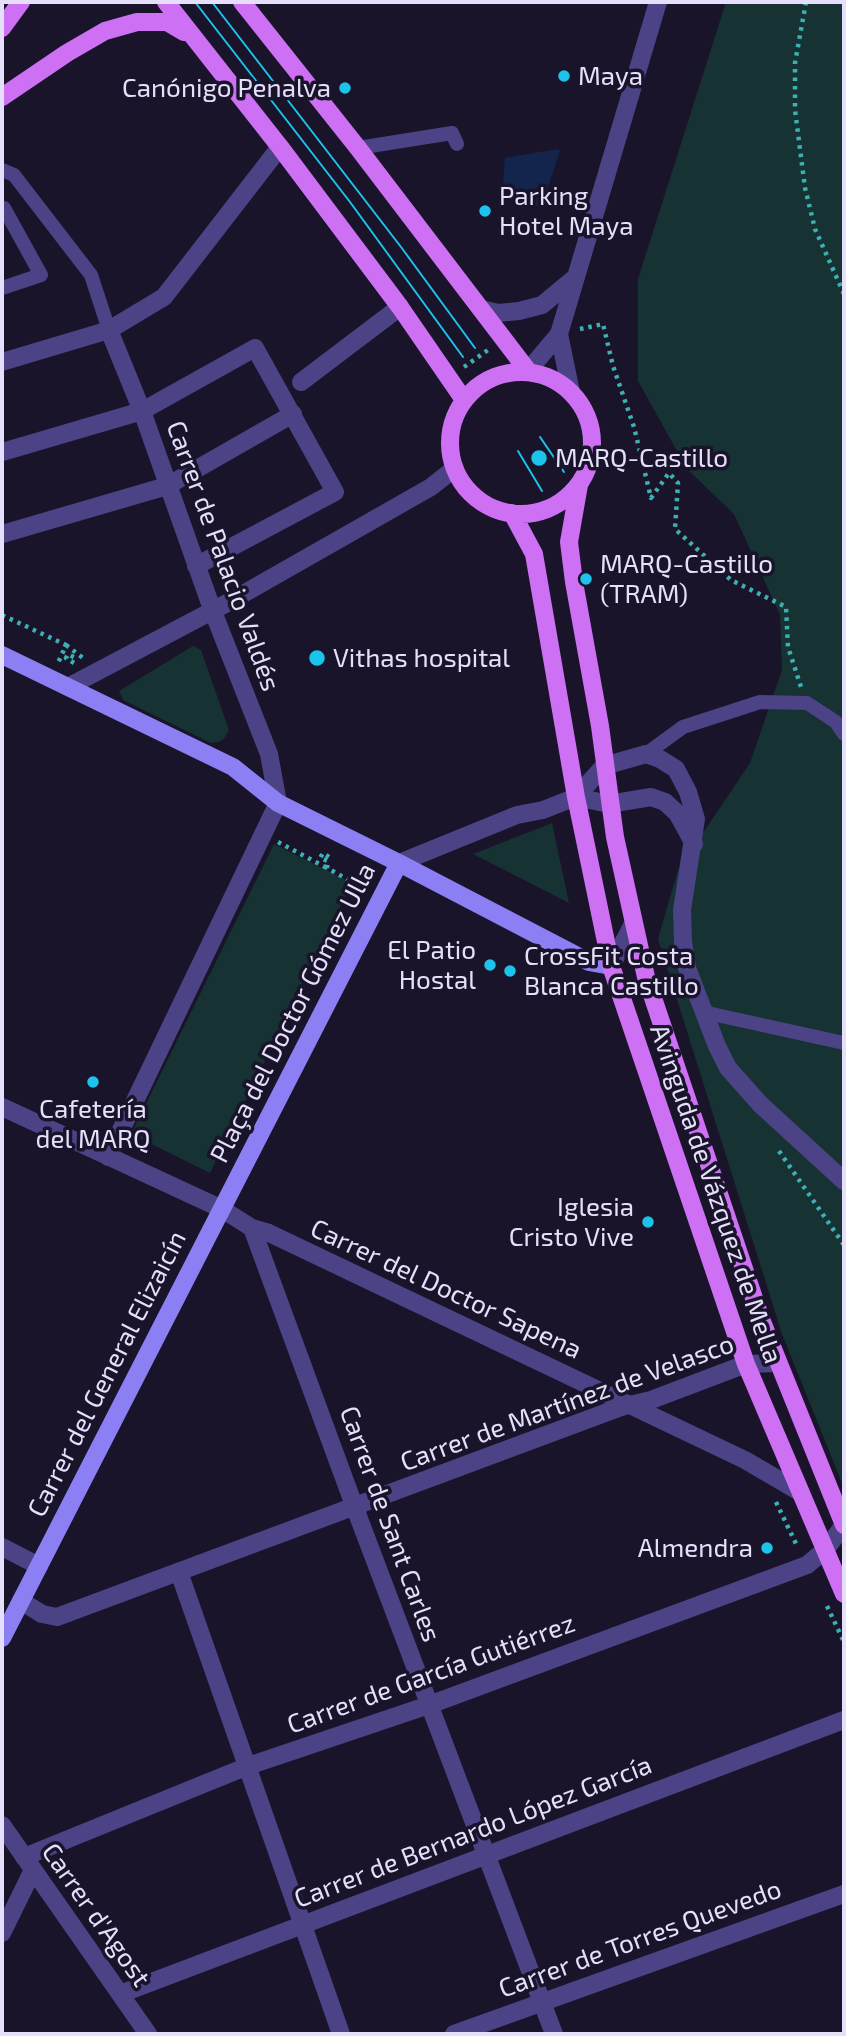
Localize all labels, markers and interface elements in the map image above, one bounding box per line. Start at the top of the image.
place label: Maya [578,60,643,92]
marker: Maya [556,68,572,84]
place label: Canónigo Penalva [122,72,331,104]
marker: Canónigo Penalva [337,80,353,96]
place label: Parking Hotel Maya [499,180,633,242]
marker: Parking Hotel Maya [477,203,493,219]
street label: Carrer de Palacio Valdés [160,417,286,695]
place label: MARQ-Castillo [555,442,728,474]
marker: MARQ-Castillo [529,448,549,468]
place label: MARQ-Castillo (TRAM) [600,548,773,610]
marker: MARQ-Castillo (TRAM) [578,571,594,587]
place label: Vithas hospital [333,642,510,674]
marker: Vithas hospital [307,648,327,668]
street label: Plaça del Doctor Gómez Ulla [204,858,382,1168]
place label: El Patio Hostal [387,934,476,996]
place label: CrossFit Costa Blanca Castillo [524,940,699,1002]
marker: El Patio Hostal [482,957,498,973]
marker: CrossFit Costa Blanca Castillo [502,963,518,979]
street label: Avinguda de Vázquez de Mella [643,1020,789,1368]
marker: Cafetería del MARQ [85,1074,101,1090]
place label: Cafetería del MARQ [36,1093,150,1154]
place label: Iglesia Cristo Vive [509,1191,634,1252]
street label: Carrer del Doctor Sapena [306,1213,586,1365]
marker: Iglesia Cristo Vive [640,1214,656,1230]
street label: Carrer del General Elizaicín [21,1226,193,1522]
street label: Carrer de Martínez de Velasco [396,1328,738,1478]
street label: Carrer de Sant Carles [333,1402,447,1646]
place label: Almendra [638,1532,753,1564]
marker: Almendra [759,1540,775,1556]
street label: Carrer de García Gutiérrez [283,1607,579,1741]
street label: Carrer de Bernardo López García [290,1749,656,1915]
street label: Carrer d'Agost [35,1837,157,1993]
street label: Carrer de Torres Quevedo [495,1873,785,2005]

